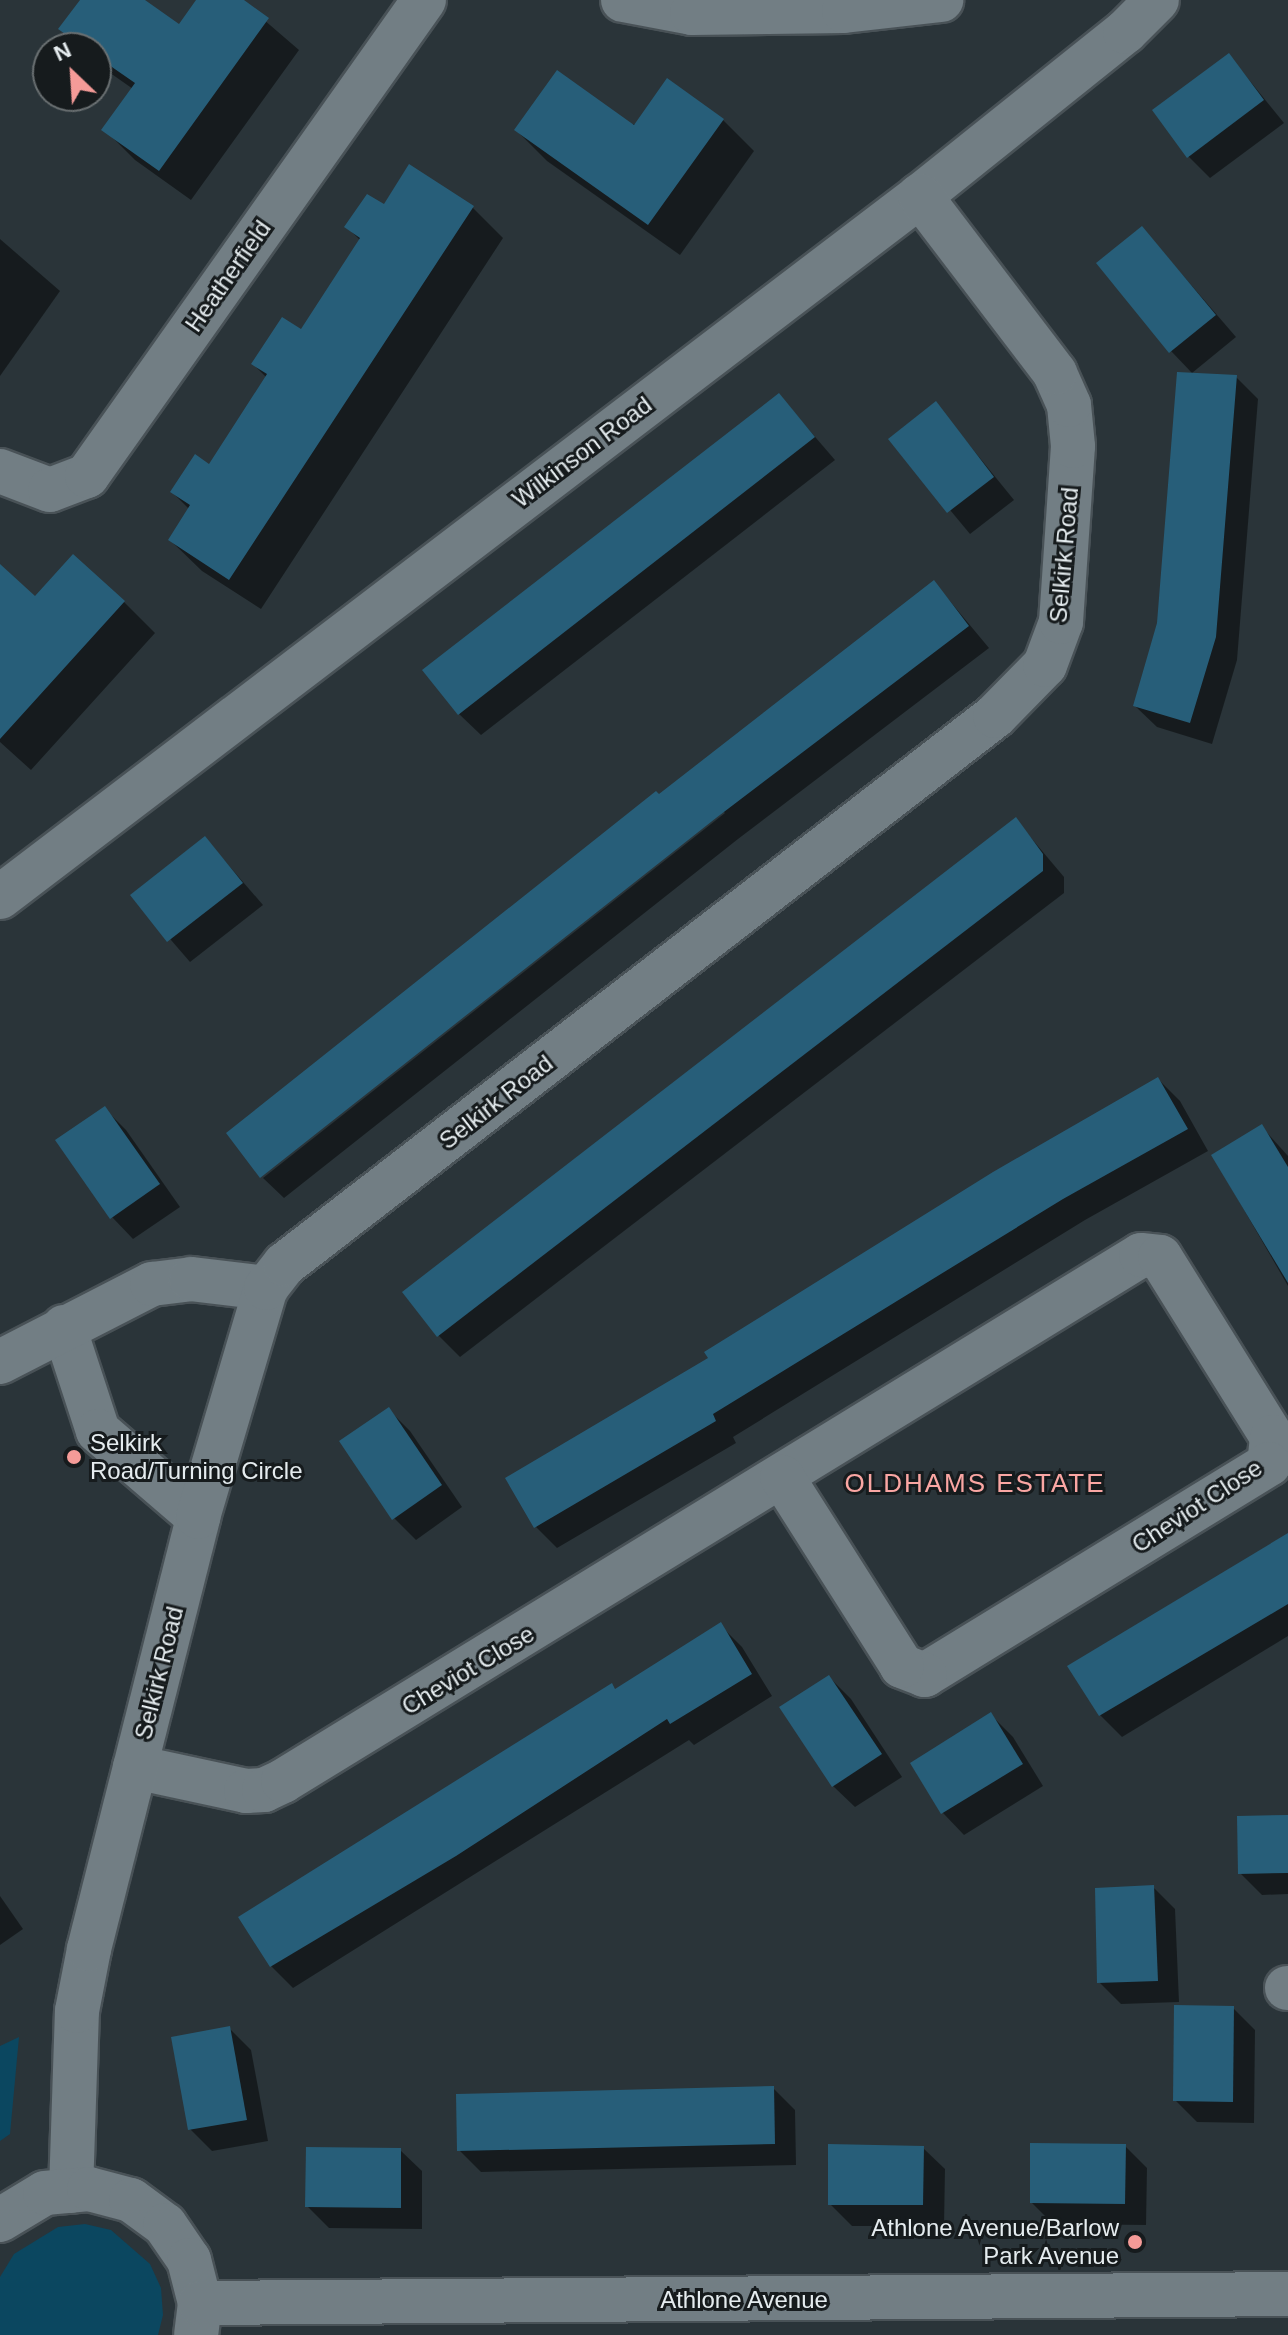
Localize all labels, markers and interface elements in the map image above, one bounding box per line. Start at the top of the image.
north arrow [32,32,112,112]
text: N [50,37,75,66]
street label: Heatherfield [179,215,277,337]
street label: Wilkinson Road [507,390,657,514]
street label: Selkirk Road [1044,486,1084,624]
street label: Selkirk Road [434,1049,558,1155]
place label: Selkirk Road/Turning Circle [90,1429,303,1485]
marker: Selkirk Road/Turning Circle [65,1448,83,1466]
street label: Cheviot Close [1127,1453,1267,1559]
district label: OLDHAMS ESTATE [844,1468,1106,1500]
street label: Selkirk Road [129,1604,189,1742]
street label: Cheviot Close [397,1619,539,1721]
place label: Athlone Avenue/Barlow Park Avenue [870,2214,1119,2270]
marker: Athlone Avenue/Barlow Park Avenue [1126,2233,1144,2251]
street label: Athlone Avenue [659,2286,829,2314]

